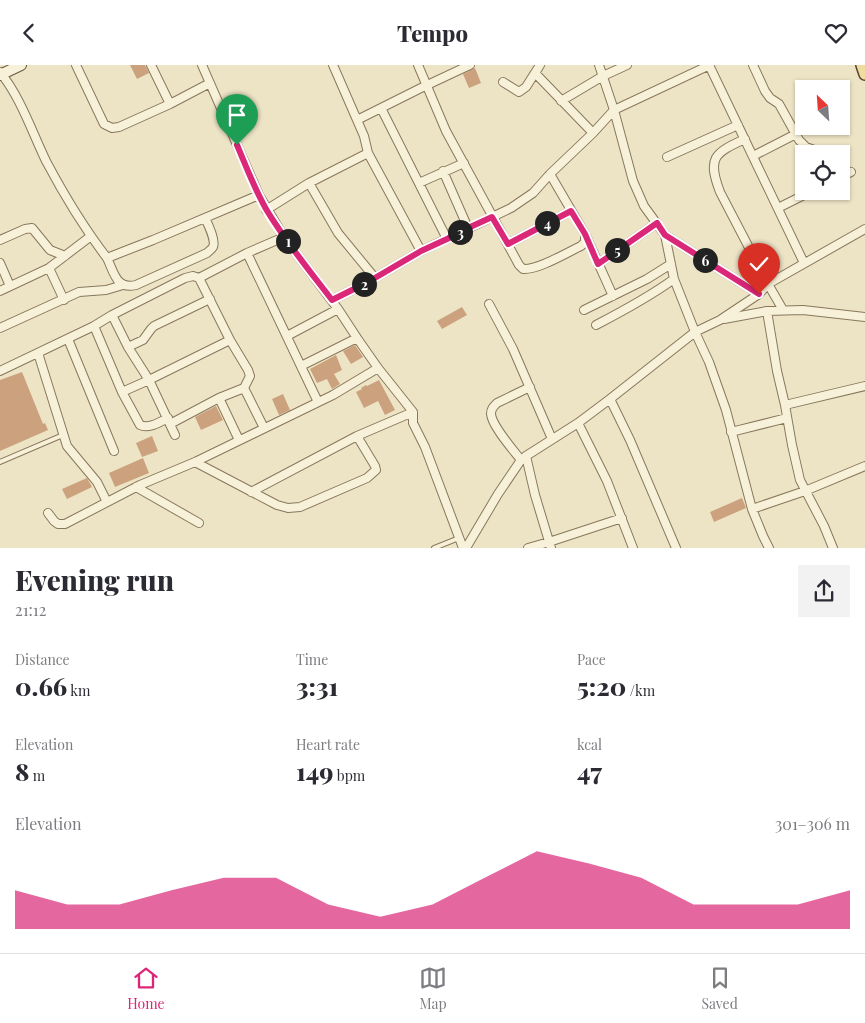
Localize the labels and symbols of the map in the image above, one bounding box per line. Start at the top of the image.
north arrow [795,80,850,135]
pin [216,94,258,145]
pin: 4 [534,211,560,235]
pin: 3 [448,219,472,245]
pin: 1 [276,229,300,253]
pin: 5 [604,237,630,263]
pin [738,243,780,294]
pin: 6 [692,247,718,273]
pin: 2 [352,271,376,297]

